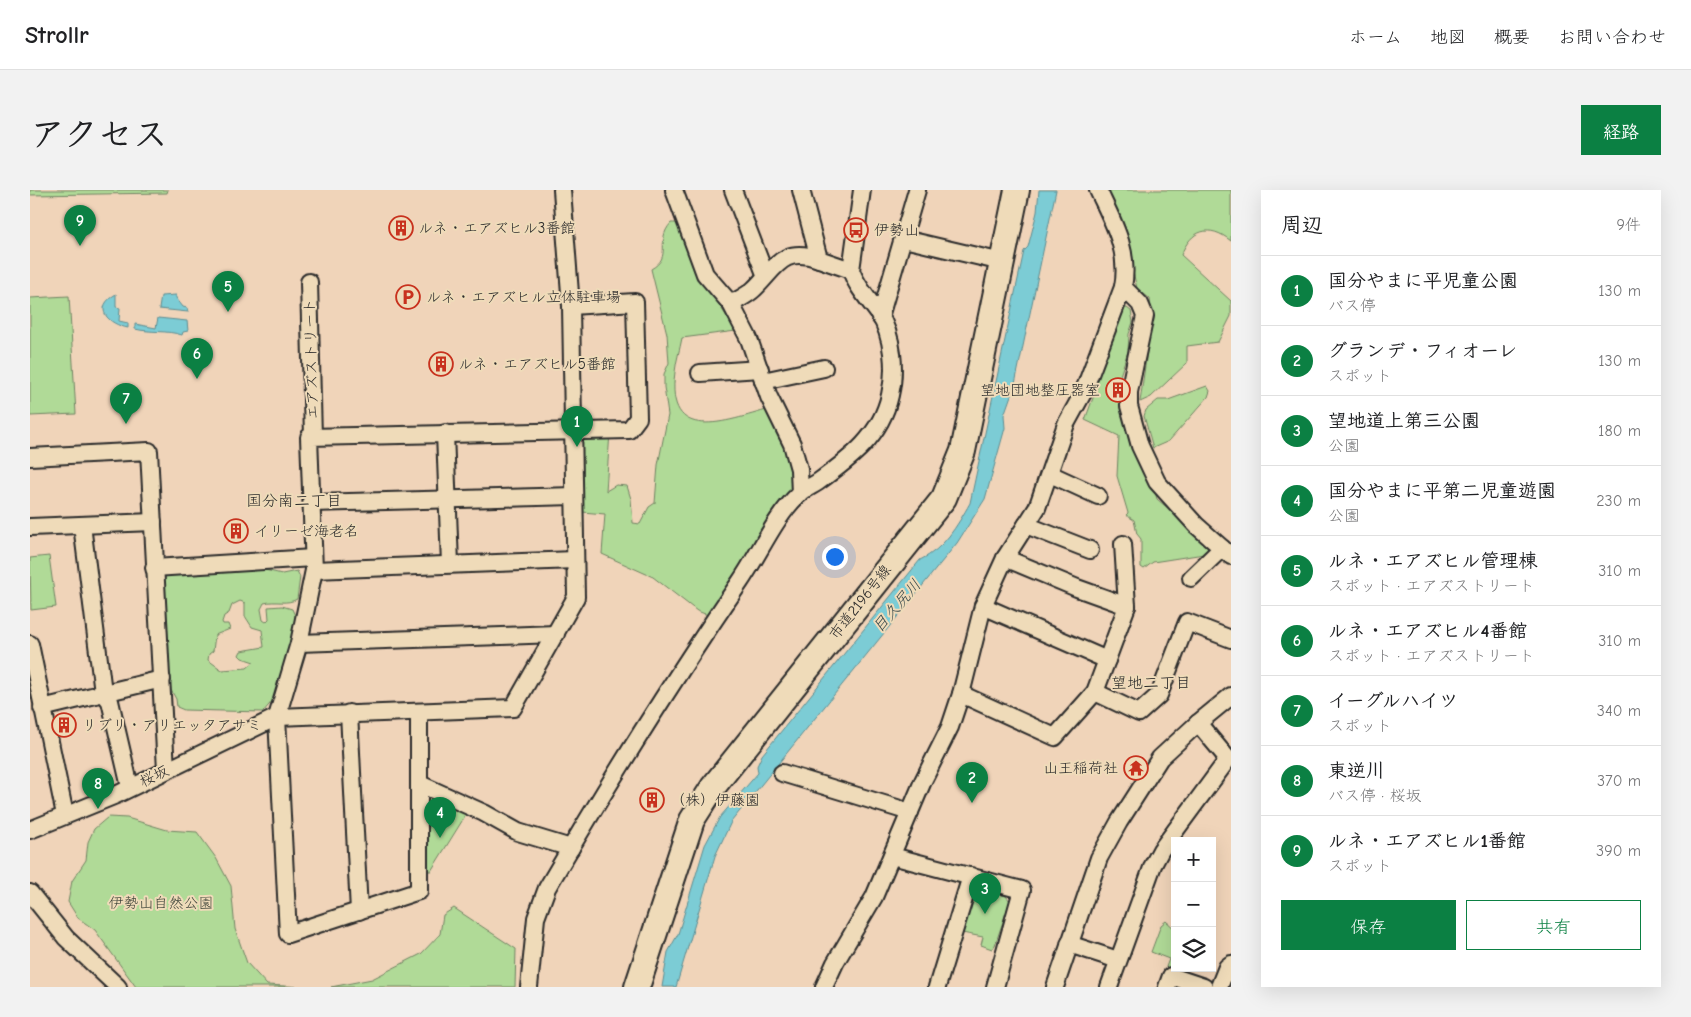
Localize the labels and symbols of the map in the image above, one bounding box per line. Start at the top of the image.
pin: 9 [64,205,96,246]
building icon: ルネ・エアズヒル3番館 [388,215,414,241]
bus stop icon: 伊勢山 [843,217,869,243]
place label: ルネ・エアズヒル3番館 [418,219,575,237]
place label: 伊勢山 [874,221,919,239]
pin: 5 [212,271,244,312]
parking icon: ルネ・エアズヒル立体駐車場 [395,284,421,310]
place label: ルネ・エアズヒル立体駐車場 [426,288,621,306]
street label: エアズストリート [300,298,322,420]
pin: 6 [181,338,213,379]
building icon: ルネ・エアズヒル5番館 [428,351,454,377]
place label: ルネ・エアズヒル5番館 [458,355,616,373]
building icon: 望地団地整圧器室 [1105,377,1131,403]
place label: 望地団地整圧器室 [980,381,1100,399]
pin: 7 [110,383,142,424]
pin: 1 [561,406,593,447]
district label: 国分南二丁目 [246,492,342,510]
building icon: イリーゼ海老名 [223,518,249,544]
place label: イリーゼ海老名 [254,522,359,540]
your location [822,544,848,570]
street label: 市道2196号線 [825,561,895,643]
water label: 目久尻川 [869,576,925,636]
district label: 望地二丁目 [1111,674,1191,692]
building icon: リブリ・アリエッタアサミ [51,712,77,738]
place label: リブリ・アリエッタアサミ [82,716,262,734]
temple icon: 山王稲荷社 [1123,755,1149,781]
place label: 山王稲荷社 [1043,759,1118,777]
street label: 桜坂 [137,761,171,791]
pin: 2 [956,762,988,803]
pin: 8 [82,768,114,809]
building icon: （株）伊藤園 [639,787,665,813]
place label: （株）伊藤園 [670,791,760,809]
pin: 4 [424,797,456,838]
pin: 3 [969,873,1001,914]
park label: 伊勢山自然公園 [108,894,214,912]

